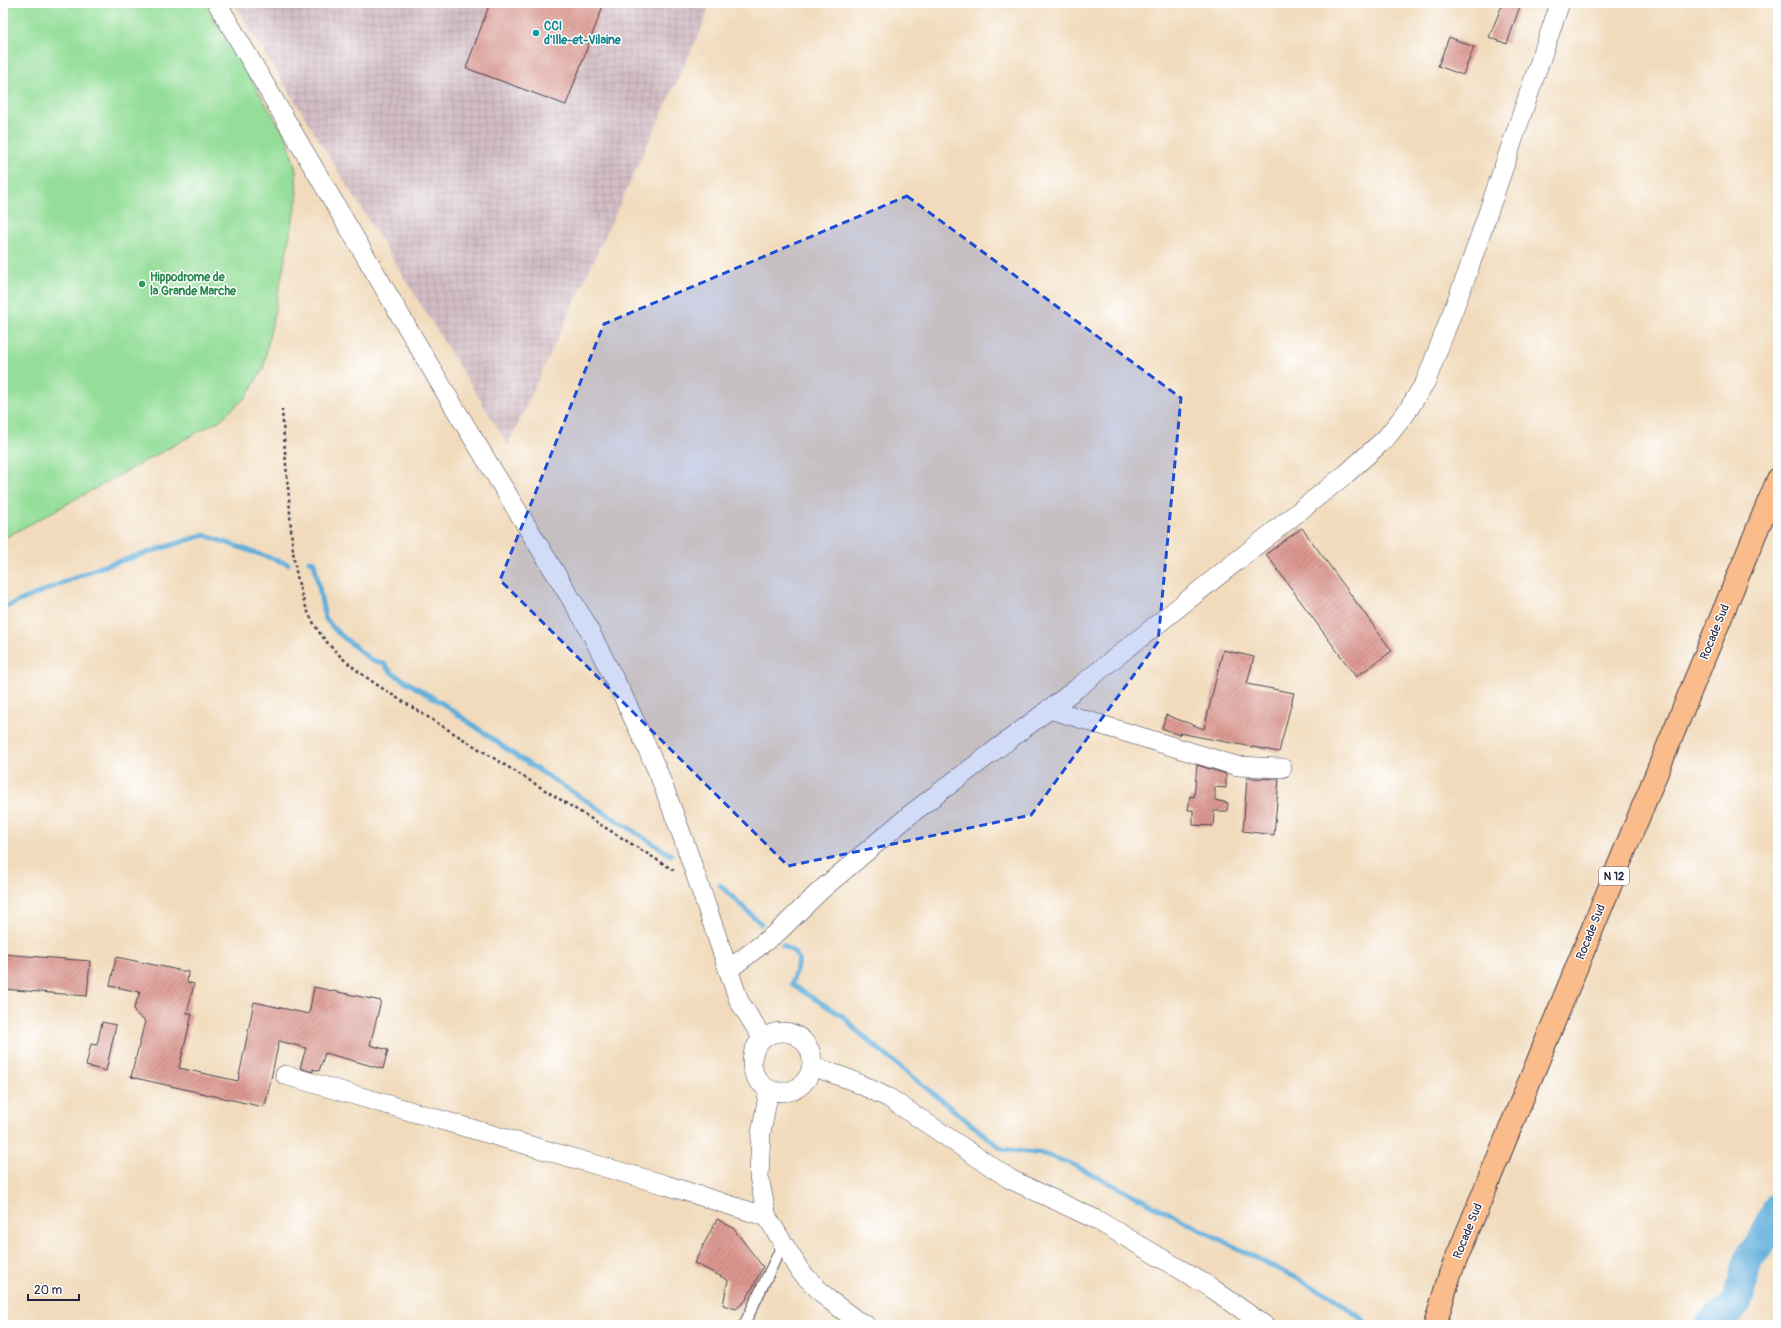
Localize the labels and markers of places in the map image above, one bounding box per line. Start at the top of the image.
place label: CCI d'Ille-et-Vilaine [544,19,622,48]
marker: CCI d'Ille-et-Vilaine [531,28,541,38]
place label: Hippodrome de la Grande Marche [150,270,237,299]
marker: Hippodrome de la Grande Marche [137,279,147,289]

